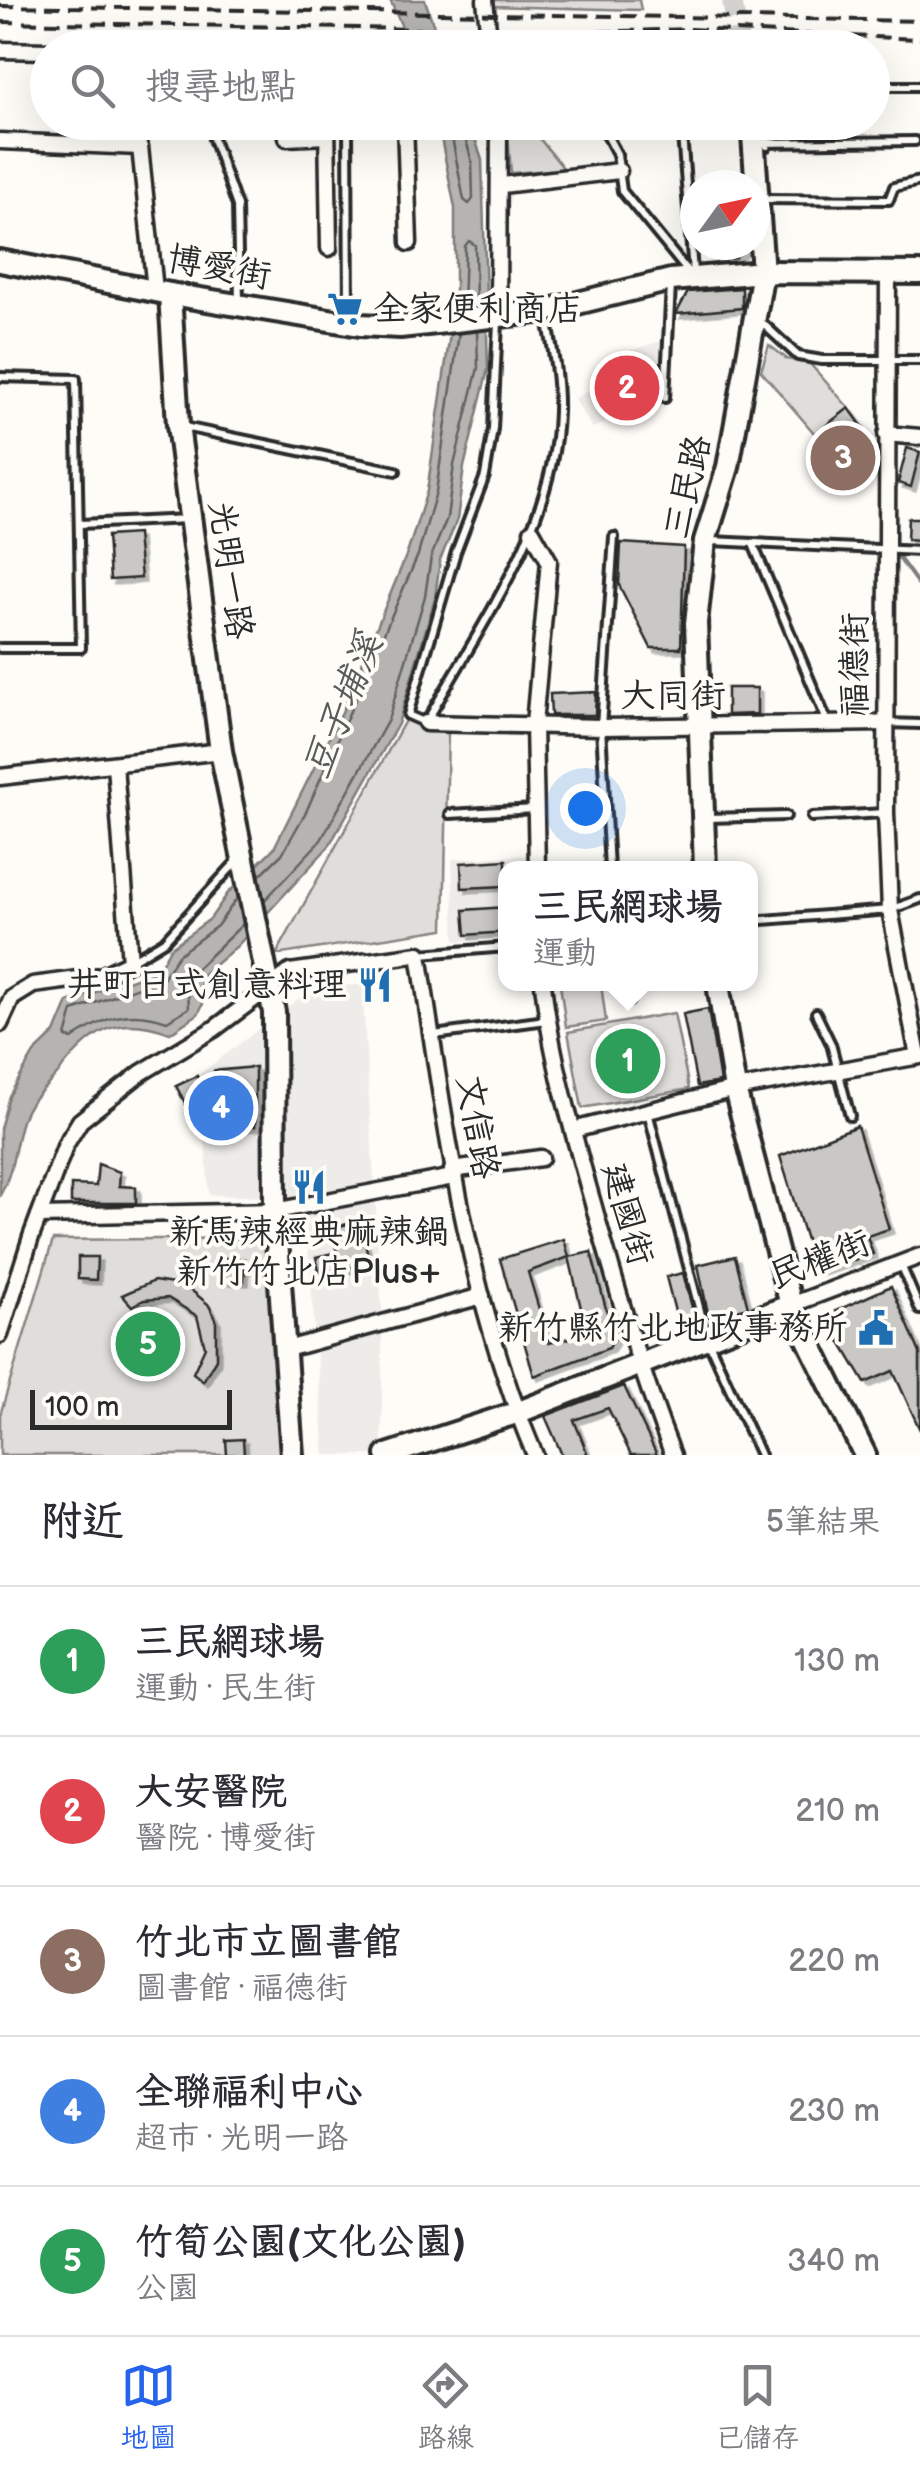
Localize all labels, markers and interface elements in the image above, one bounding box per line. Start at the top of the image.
search box [30,30,890,140]
icon: search [65,58,120,113]
text: 搜尋地點 [145,65,297,110]
north arrow [680,170,770,260]
street label: 博愛街 [164,238,274,298]
place label: 全家便利商店 [373,288,583,331]
supermarket icon: 全家便利商店 [326,290,364,328]
pin: 2 [594,350,660,426]
pin: 3 [810,420,876,496]
street label: 三民路 [655,431,721,543]
street label: 光明一路 [199,498,261,642]
street label: 福德街 [834,612,877,718]
water label: 豆子埔溪 [294,625,393,785]
street label: 大同街 [620,675,726,718]
your location [560,783,611,834]
popup [498,861,758,991]
text: 三民網球場 [533,885,723,930]
text: 運動 [533,934,597,973]
place label: 井町日式創意料理 [67,964,347,1007]
restaurant icon: 井町日式創意料理 [356,966,394,1004]
pin: 1 [596,1024,660,1098]
pin: 4 [188,1070,254,1146]
street label: 文信路 [447,1072,507,1182]
street label: 建國街 [592,1158,662,1270]
restaurant icon: 新馬辣經典麻辣鍋 新竹竹北店Plus+ [290,1168,328,1206]
place label: 新馬辣經典麻辣鍋 新竹竹北店Plus+ [169,1211,449,1294]
street label: 民權街 [763,1221,877,1299]
pin: 5 [116,1306,180,1382]
place label: 新竹縣竹北地政事務所 [498,1307,848,1350]
public building icon: 新竹縣竹北地政事務所 [857,1309,895,1347]
scale bar [30,1385,232,1430]
text: 100 m [45,1391,119,1424]
text: 附近 [40,1497,124,1548]
text: 5筆結果 [766,1503,880,1542]
text: 三民網球場 [135,1620,325,1665]
text: 1 [66,1642,79,1681]
text: 130 m [794,1642,880,1681]
text: 運動 · 民生街 [135,1669,316,1708]
text: 大安醫院 [135,1770,287,1815]
text: 2 [63,1792,82,1831]
text: 210 m [795,1792,880,1831]
text: 醫院 · 博愛街 [135,1819,316,1858]
text: 竹北市立圖書館 [135,1920,401,1965]
text: 3 [63,1942,82,1981]
text: 220 m [788,1942,880,1981]
text: 圖書館 · 福德街 [135,1969,348,2008]
text: 全聯福利中心 [135,2070,363,2115]
text: 4 [63,2092,82,2131]
text: 230 m [788,2092,880,2131]
text: 超市 · 光明一路 [135,2119,348,2158]
text: 竹筍公園(文化公園) [135,2220,466,2265]
text: 5 [63,2242,82,2281]
text: 340 m [787,2242,880,2281]
text: 公園 [135,2269,199,2308]
tab: 地圖 [121,2358,177,2455]
tab: 路線 [418,2358,474,2455]
tab: 已儲存 [715,2358,799,2455]

